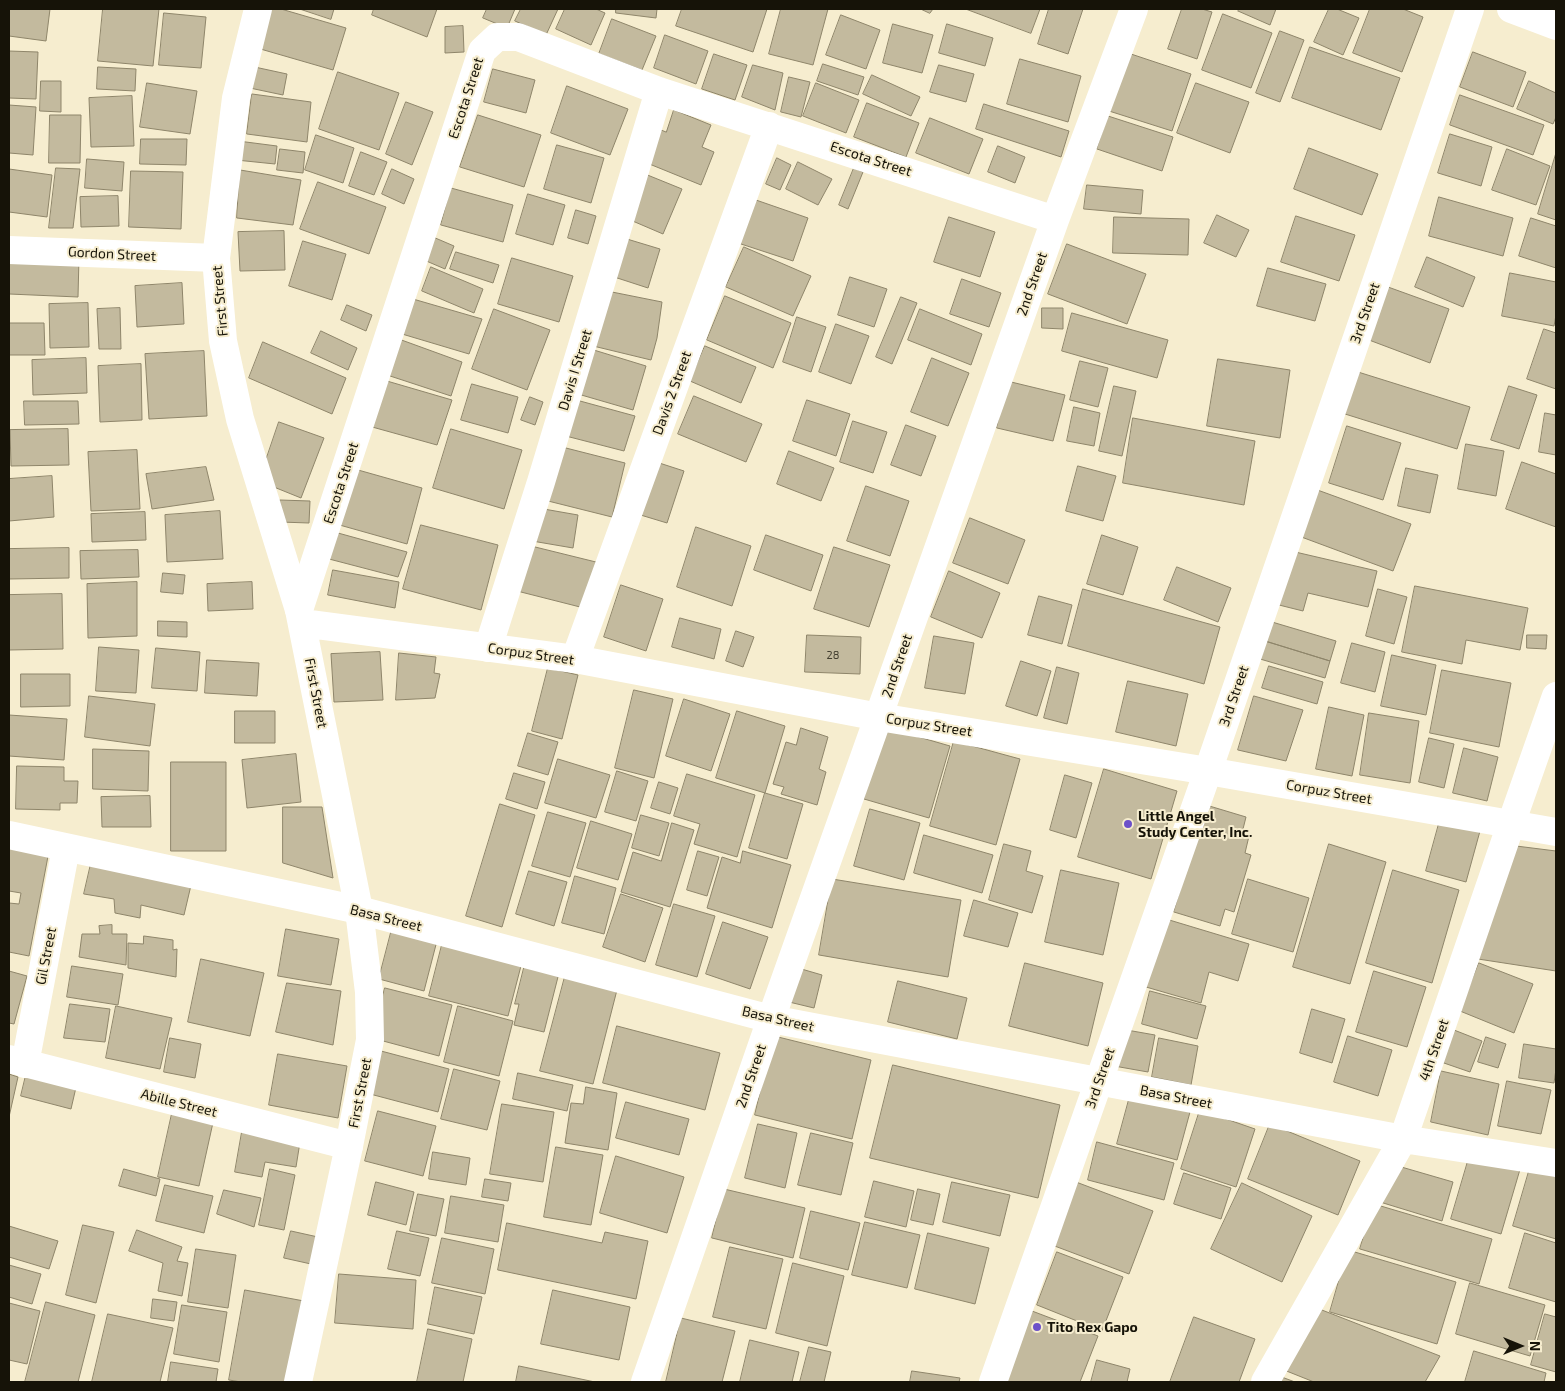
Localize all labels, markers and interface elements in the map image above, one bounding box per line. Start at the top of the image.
street label: Escota Street [445,55,487,141]
street label: Escota Street [828,138,914,180]
street label: Gordon Street [67,243,157,265]
street label: 2nd Street [1013,250,1051,318]
street label: First Street [209,265,231,337]
street label: 3rd Street [1347,280,1383,346]
street label: Davis I Street [555,327,595,413]
street label: Davis 2 Street [649,349,695,437]
street label: Escota Street [320,440,362,526]
street label: 2nd Street [878,632,916,700]
street label: Corpuz Street [487,640,575,668]
house number: 28 [827,648,839,662]
street label: First Street [301,656,331,730]
street label: 3rd Street [1216,663,1252,729]
street label: Corpuz Street [885,710,973,740]
street label: Corpuz Street [1285,776,1373,808]
place label: Little Angel Study Center, Inc. [1138,808,1252,840]
marker: Little Angel Study Center, Inc. [1122,818,1134,830]
street label: Basa Street [348,901,424,935]
street label: Gil Street [32,926,60,986]
street label: Basa Street [740,1003,816,1035]
street label: 4th Street [1416,1017,1452,1083]
street label: 2nd Street [732,1042,770,1110]
street label: 3rd Street [1082,1045,1118,1111]
street label: First Street [345,1056,375,1130]
street label: Basa Street [1138,1082,1214,1112]
street label: Abille Street [139,1085,219,1121]
place label: Tito Rex Gapo [1047,1319,1138,1335]
marker: Tito Rex Gapo [1031,1321,1043,1333]
north arrow [1495,1321,1545,1371]
text: N [1527,1341,1544,1351]

